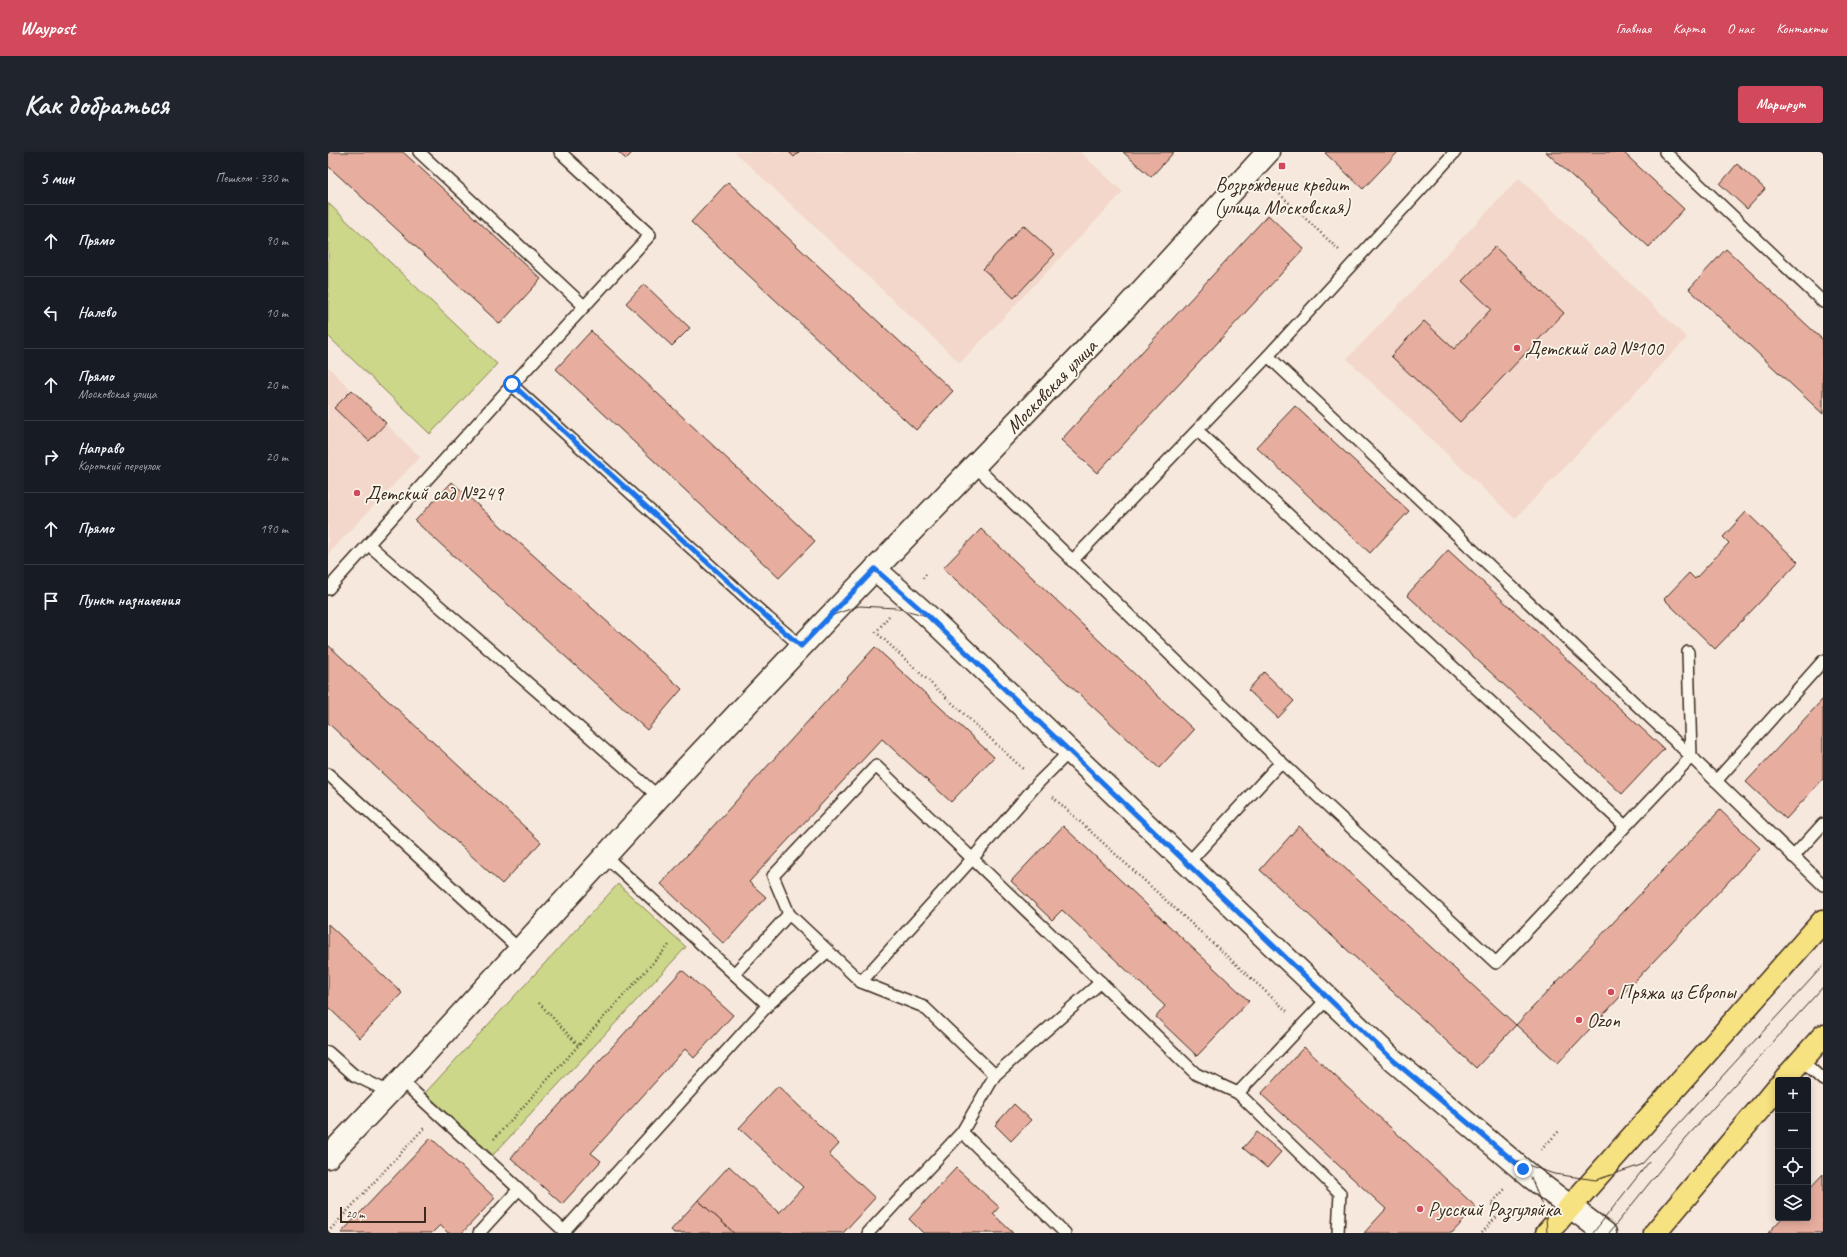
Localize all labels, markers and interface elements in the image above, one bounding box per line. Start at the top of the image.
text: Waypost [20,16,75,40]
text: Главная [1616,20,1651,37]
text: Карта [1673,20,1705,37]
text: О нас [1727,20,1754,37]
text: Контакты [1776,20,1827,37]
button: Маршрут [1738,86,1823,123]
text: Как добраться [24,87,169,122]
marker: Возрождение кредит (улица Московская) [1277,161,1287,171]
text: 5 мин [40,168,74,189]
text: Пешком · 330 m [215,170,288,186]
place label: Возрождение кредит (улица Московская) [1214,172,1351,220]
icon: ahead [40,230,62,252]
text: Прямо [78,231,114,250]
text: 90 m [266,233,288,249]
icon: left [40,302,62,324]
text: Налево [78,303,116,322]
text: 10 m [266,305,288,321]
street label: Московская улица [1000,333,1103,439]
place label: Детский сад №100 [1525,336,1665,361]
marker: Детский сад №100 [1512,343,1522,353]
text: Прямо [78,367,114,386]
icon: ahead [40,374,62,396]
route start [503,375,521,393]
text: 20 m [266,377,288,393]
text: Московская улица [78,386,157,402]
text: Направо [78,439,124,458]
icon: right [40,446,62,468]
text: 20 m [266,449,288,465]
text: Короткий переулок [78,458,160,474]
place label: Детский сад №249 [365,481,505,506]
marker: Детский сад №249 [352,488,362,498]
icon: ahead [40,518,62,540]
text: Прямо [78,519,114,538]
text: 190 m [260,521,288,537]
icon: arrive [40,590,62,612]
text: Пункт назначения [78,591,180,610]
place label: Пряжа из Европы [1619,980,1737,1005]
marker: Пряжа из Европы [1606,987,1616,997]
place label: Ozon [1587,1008,1621,1033]
marker: Ozon [1574,1015,1584,1025]
map controls [1775,1077,1811,1221]
button: + [1775,1077,1811,1113]
button: − [1775,1113,1811,1149]
button: locate [1775,1149,1811,1185]
route end [1514,1160,1532,1178]
button: layers [1775,1185,1811,1221]
place label: Русский Разгуляйка [1428,1197,1562,1223]
marker: Русский Разгуляйка [1415,1204,1425,1214]
scale bar [340,1205,426,1224]
text: 20 m [346,1207,365,1221]

